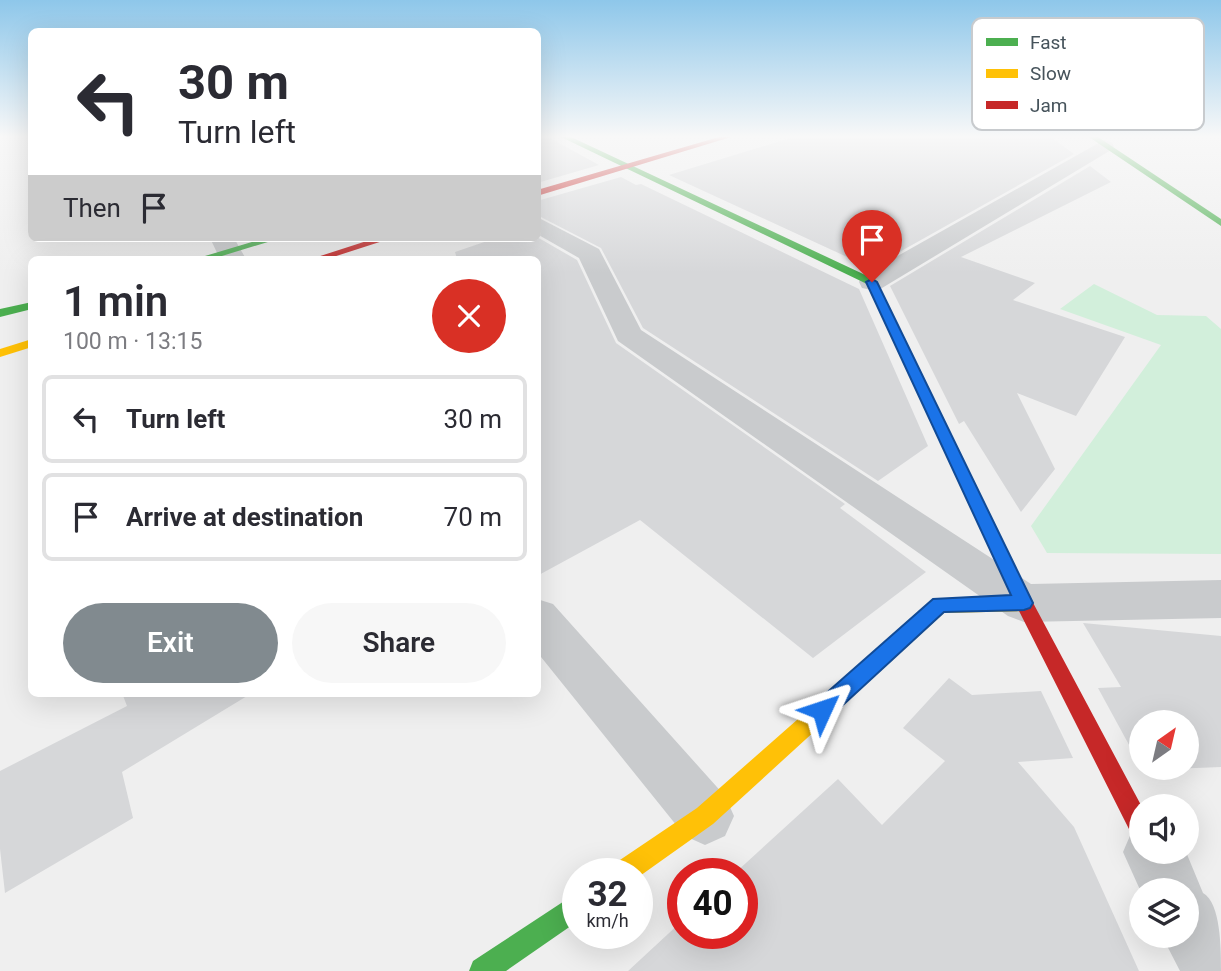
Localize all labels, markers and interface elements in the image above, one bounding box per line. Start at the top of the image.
legend [972,18,1204,130]
text: Fast [1030,31,1067,54]
text: 30 m [178,54,289,111]
icon: left [63,56,154,147]
text: Slow [1030,62,1071,85]
text: Jam [1030,94,1067,117]
text: Turn left [178,113,296,151]
icon: arrive [135,189,173,227]
text: Then [63,193,121,223]
pin [842,210,902,282]
icon: arrive [853,221,891,259]
text: 1 min [63,277,168,326]
button: close [432,279,506,353]
text: 100 m · 13:15 [63,328,202,355]
icon: left [67,400,105,438]
text: Turn left [126,404,225,434]
text: 30 m [444,404,502,434]
icon: arrive [67,498,105,536]
text: Arrive at destination [126,502,363,532]
text: 70 m [444,502,502,532]
button: Exit [63,603,278,683]
button: Share [292,603,506,683]
position arrow [785,673,859,747]
north arrow [1129,710,1199,780]
map controls [1129,710,1199,948]
button: sound [1129,794,1199,864]
speed limit sign: 40 [667,858,758,949]
text: 32 [587,874,628,915]
button: layers [1129,878,1199,948]
text: km/h [586,910,629,931]

